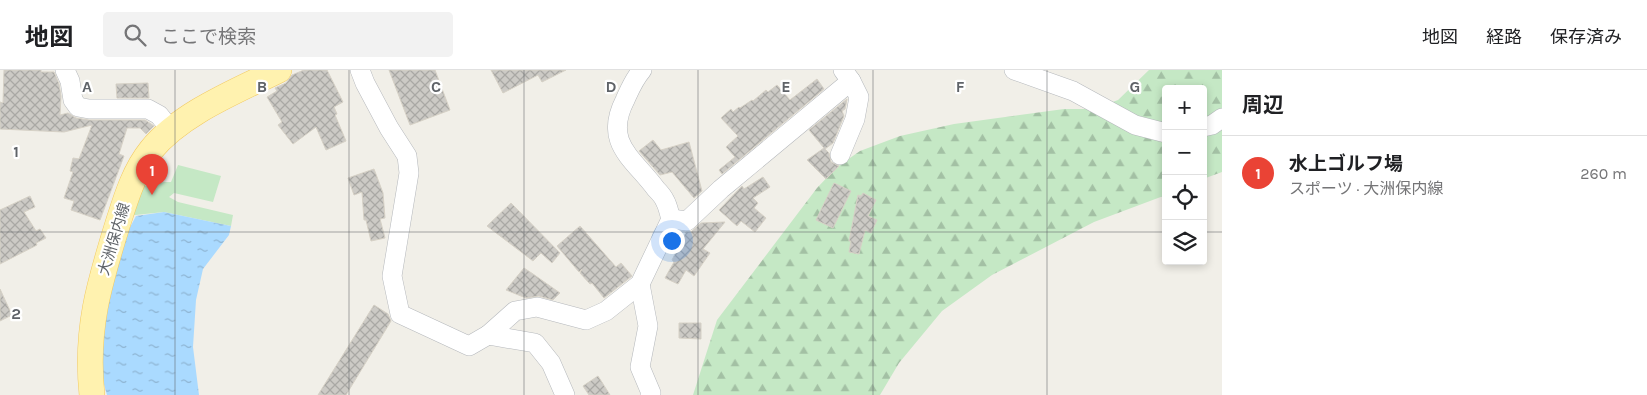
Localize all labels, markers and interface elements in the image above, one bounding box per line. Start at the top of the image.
search box [103,12,453,57]
icon: search [121,21,149,49]
text: 地図 [25,23,73,51]
text: ここで検索 [161,26,256,48]
text: 地図 [1422,26,1458,48]
text: 経路 [1486,26,1522,48]
text: 保存済み [1550,26,1622,48]
text: A [82,77,92,96]
text: B [257,77,267,96]
text: C [431,77,441,96]
text: D [606,77,617,96]
text: E [781,77,791,96]
text: F [956,77,965,96]
text: G [1130,77,1140,96]
map controls [1162,85,1207,265]
button: + [1162,85,1207,130]
text: 周辺 [1242,93,1284,117]
button: − [1162,130,1207,175]
text: 1 [13,142,19,161]
text: 水上ゴルフ場 [1289,153,1403,175]
pin: 1 [136,154,168,195]
text: 1 [1255,164,1261,183]
text: 260 m [1580,164,1627,183]
button: locate [1162,175,1207,220]
text: スポーツ · 大洲保内線 [1289,179,1443,198]
street label: 大洲保内線 [94,200,134,278]
button: layers [1162,220,1207,265]
your location [659,228,685,254]
text: 2 [11,304,21,323]

